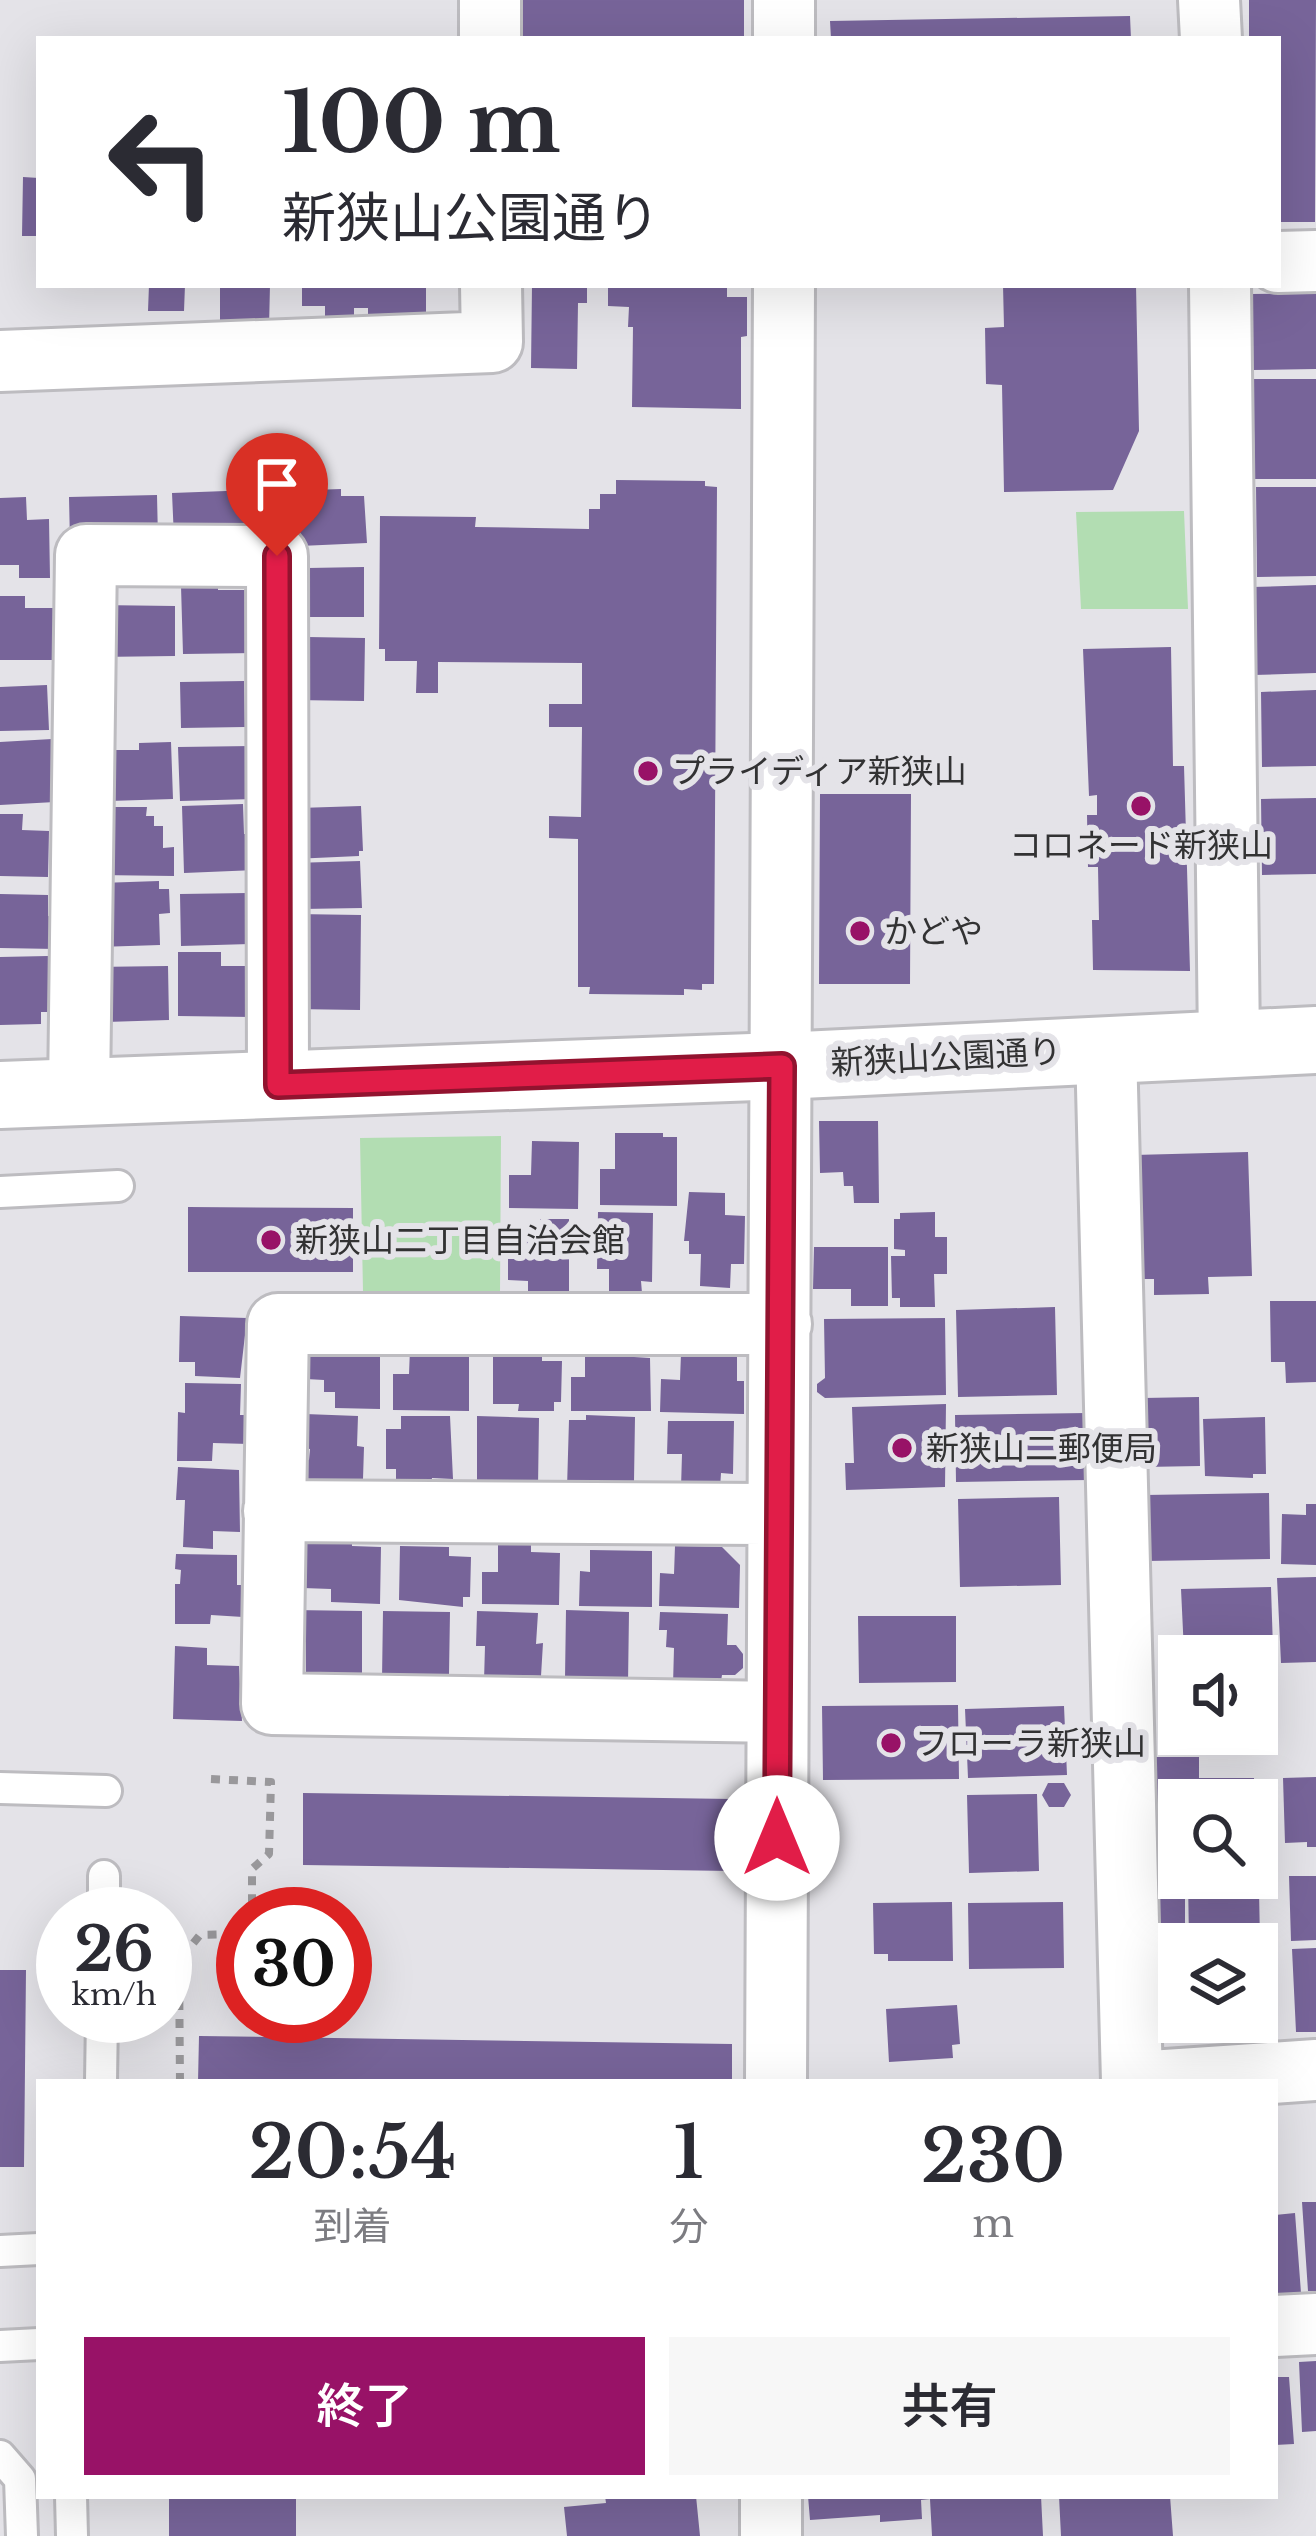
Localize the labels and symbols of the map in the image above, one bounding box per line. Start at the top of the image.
pin [226,433,328,556]
place label: プライディア新狭山 [672,751,967,792]
marker: プライディア新狭山 [635,758,661,784]
marker: コロネード新狭山 [1128,793,1154,819]
place label: コロネード新狭山 [1009,825,1273,866]
place label: かどや [884,911,983,952]
marker: かどや [847,918,873,944]
street label: 新狭山公園通り [830,1030,1062,1084]
place label: 新狭山二丁目自治会館 [295,1220,625,1261]
marker: 新狭山二丁目自治会館 [258,1227,284,1253]
place label: 新狭山二郵便局 [926,1428,1157,1469]
marker: 新狭山二郵便局 [889,1435,915,1461]
place label: フローラ新狭山 [915,1723,1146,1764]
marker: フローラ新狭山 [878,1730,904,1756]
position arrow [714,1775,840,1901]
speed limit sign: 30 [216,1887,372,2043]

